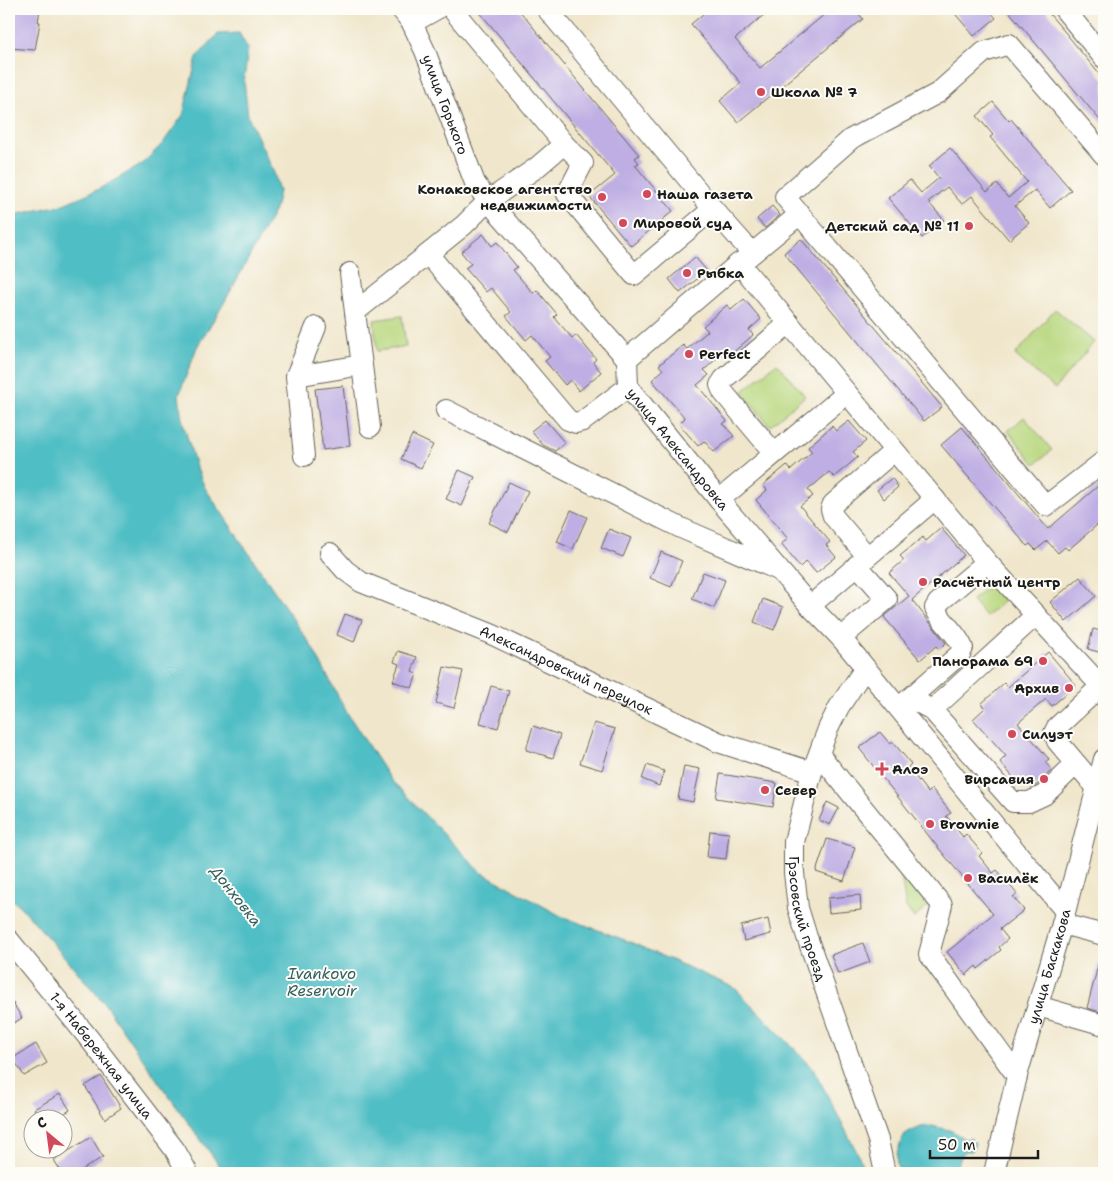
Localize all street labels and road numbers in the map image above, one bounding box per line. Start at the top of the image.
street label: улица Горького [418,52,472,157]
street label: улица Александровка [623,384,733,514]
street label: Александровский переулок [477,621,656,719]
street label: Грэсовский проезд [785,856,831,984]
street label: улица Баскакова [1024,907,1075,1026]
street label: 1-я Набережная улица [46,988,157,1123]

